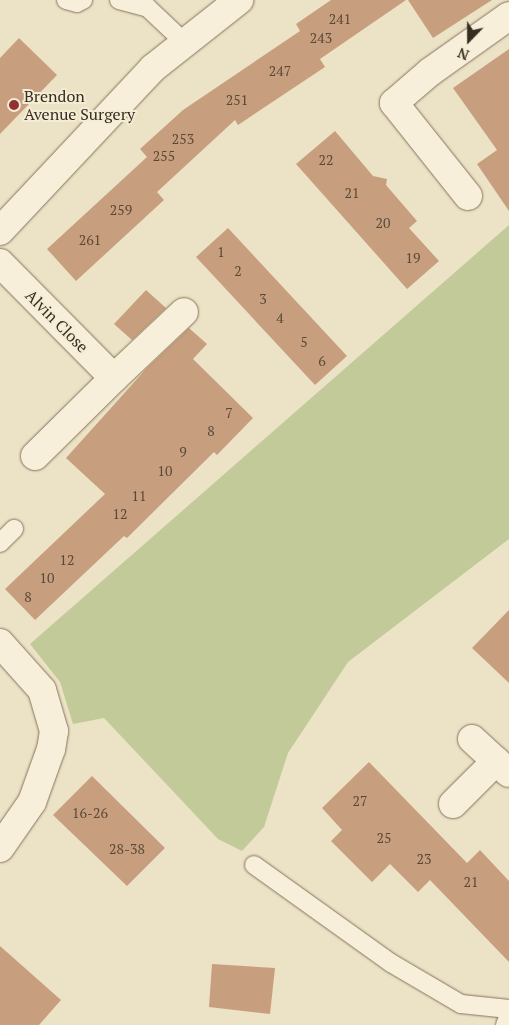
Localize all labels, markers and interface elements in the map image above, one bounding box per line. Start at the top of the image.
house number: 241 [329,11,351,27]
north arrow [444,15,494,65]
house number: 243 [310,30,332,46]
text: N [455,44,472,65]
house number: 247 [269,63,291,79]
place label: Brendon Avenue Surgery [24,86,135,124]
house number: 251 [226,92,248,108]
marker: Brendon Avenue Surgery [8,99,20,111]
house number: 253 [172,131,194,147]
house number: 255 [153,148,175,164]
house number: 22 [319,152,333,168]
house number: 21 [345,185,359,201]
house number: 259 [110,202,132,218]
house number: 20 [376,215,390,231]
house number: 261 [79,232,101,248]
house number: 1 [217,244,225,260]
house number: 19 [406,250,420,266]
house number: 2 [234,263,242,279]
street label: Alvin Close [22,286,92,356]
house number: 3 [259,291,267,307]
house number: 4 [276,310,284,326]
house number: 5 [300,334,308,350]
house number: 6 [318,353,326,369]
house number: 7 [225,405,233,421]
house number: 8 [207,423,215,439]
house number: 9 [179,444,187,460]
house number: 10 [158,463,172,479]
house number: 11 [132,488,146,504]
house number: 12 [113,506,127,522]
house number: 12 [60,552,74,568]
house number: 10 [40,570,54,586]
house number: 8 [24,589,32,605]
house number: 27 [353,793,367,809]
house number: 16-26 [72,805,108,821]
house number: 25 [377,830,391,846]
house number: 28-38 [109,841,145,857]
house number: 23 [417,851,431,867]
house number: 21 [464,874,478,890]

